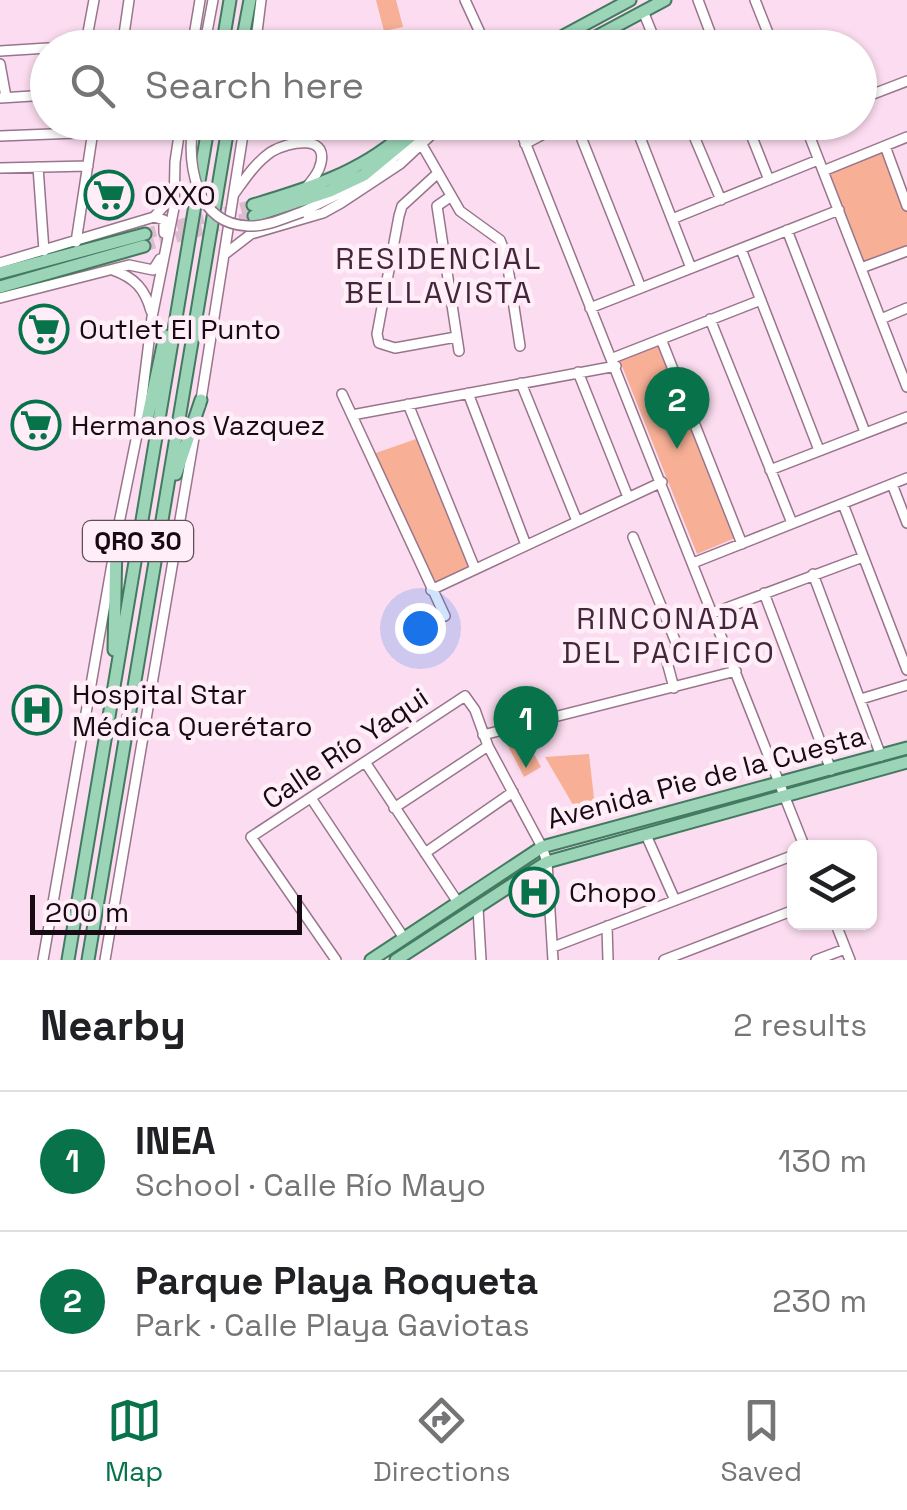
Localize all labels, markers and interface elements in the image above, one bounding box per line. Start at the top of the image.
search box [30,30,877,140]
icon: search [65,58,120,113]
text: Search here [145,61,364,109]
supermarket icon: OXXO [83,169,135,221]
place label: OXXO [144,177,216,213]
district label: RESIDENCIAL BELLAVISTA [335,239,543,312]
supermarket icon: Outlet El Punto [18,303,70,355]
place label: Outlet El Punto [79,311,281,347]
pin: 2 [644,366,710,449]
supermarket icon: Hermanos Vazquez [10,399,62,451]
place label: Hermanos Vazquez [71,407,325,443]
road number: QRO 30 [83,521,193,561]
district label: RINCONADA DEL PACIFICO [562,599,776,672]
your location [395,603,446,654]
place label: Hospital Star Médica Querétaro [72,676,313,744]
street label: Calle Río Yaqui [255,679,435,817]
hospital icon: Hospital Star Médica Querétaro [11,684,63,736]
pin: 1 [494,686,558,768]
street label: Avenida Pie de la Cuesta [543,717,869,837]
map controls [787,840,877,930]
button: layers [787,840,877,930]
hospital icon: Chopo [508,866,560,918]
place label: Chopo [569,874,657,910]
scale bar [30,890,302,934]
text: 200 m [45,894,129,930]
text: Nearby [40,999,186,1052]
text: 2 results [733,1005,867,1045]
text: INEA [135,1117,216,1165]
text: 1 [65,1141,80,1181]
text: 130 m [778,1141,867,1181]
text: School · Calle Río Mayo [135,1165,486,1205]
text: Parque Playa Roqueta [135,1257,538,1305]
text: 2 [63,1281,82,1321]
text: 230 m [772,1281,867,1321]
text: Park · Calle Playa Gaviotas [135,1305,530,1345]
tab: Map [105,1393,163,1489]
tab: Directions [373,1393,510,1489]
tab: Saved [720,1393,802,1489]

